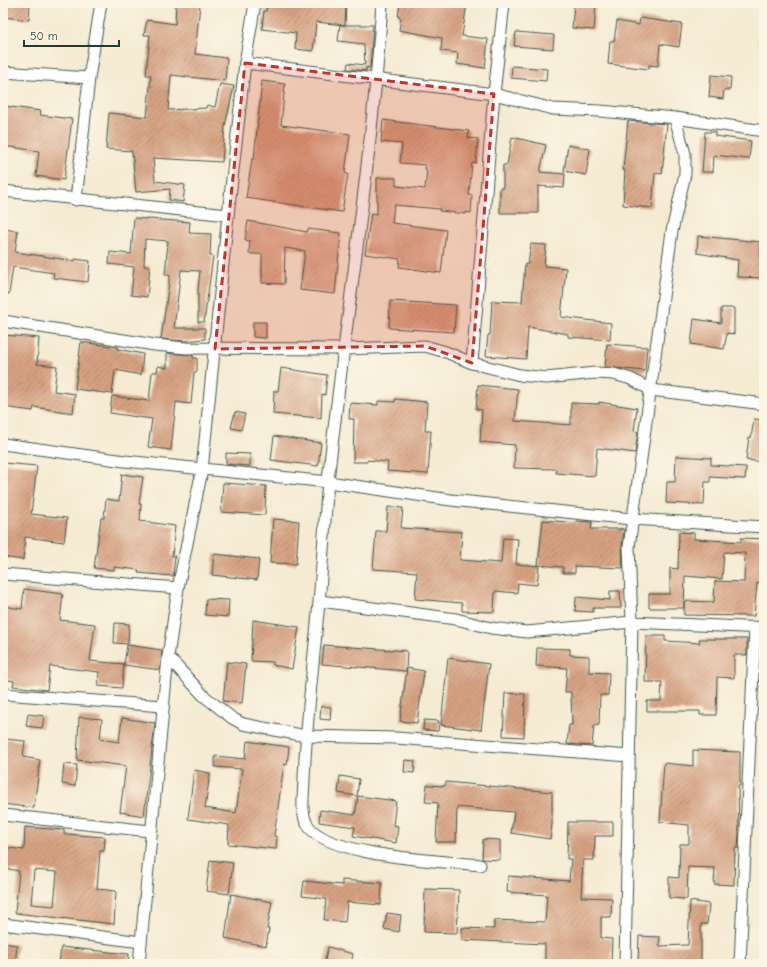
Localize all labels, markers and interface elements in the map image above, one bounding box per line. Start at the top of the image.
scale bar [24,22,119,48]
text: 50 m [30,29,58,43]

